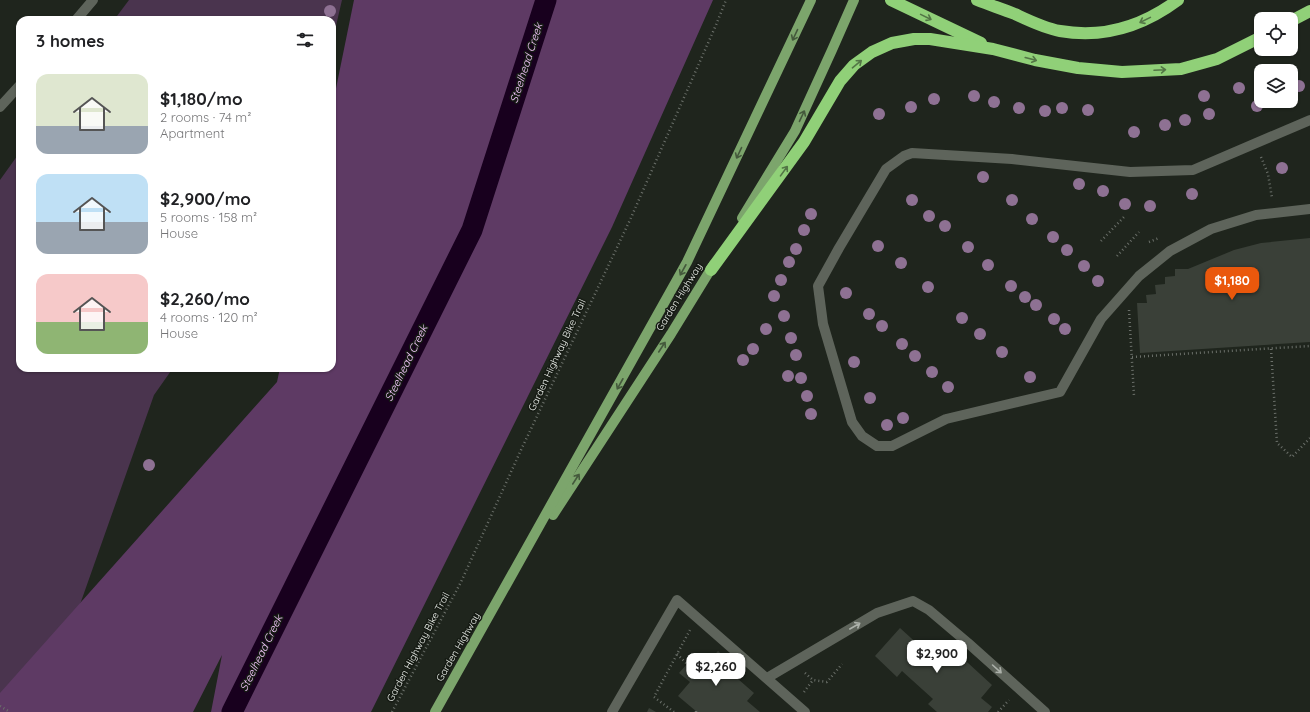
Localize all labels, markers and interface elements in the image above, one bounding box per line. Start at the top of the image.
map controls [1254,12,1298,108]
button: locate [1254,12,1298,56]
one-way arrow [920,14,932,21]
one-way arrow [1139,17,1151,24]
water label: Steelhead Creek [506,20,546,105]
icon: filters [294,29,316,51]
one-way arrow [791,29,798,41]
text: 3 homes [36,30,104,51]
one-way arrow [1024,56,1037,63]
one-way arrow [852,59,862,68]
button: layers [1254,64,1298,108]
one-way arrow [1153,66,1166,73]
text: $1,180/mo [160,88,243,109]
icon: home [68,90,116,138]
text: 2 rooms · 74 m² [160,109,251,125]
one-way arrow [799,110,806,122]
text: Apartment [160,125,225,141]
one-way arrow [735,146,742,158]
one-way arrow [780,165,788,176]
text: $2,900/mo [160,188,251,209]
icon: home [68,190,116,238]
text: 5 rooms · 158 m² [160,209,257,225]
text: House [160,225,198,241]
street label: Garden Highway [653,261,705,333]
one-way arrow [679,264,686,276]
pin: $1,180 [1199,267,1265,301]
text: $1,180 [1214,272,1250,288]
text: $2,260/mo [160,288,250,309]
icon: home [68,290,116,338]
street label: Garden Highway Bike Trail [525,297,589,413]
text: 4 rooms · 120 m² [160,309,258,325]
water label: Steelhead Creek [381,322,431,403]
text: House [160,325,198,341]
one-way arrow [658,341,667,352]
one-way arrow [615,377,623,389]
one-way arrow [573,473,581,485]
street label: Garden Highway Bike Trail [384,590,452,704]
street label: Garden Highway [433,610,483,684]
water label: Steelhead Creek [236,612,286,693]
one-way arrow [849,622,861,630]
pin: $2,900 [904,640,970,674]
text: $2,900 [916,645,958,661]
pin: $2,260 [683,653,749,687]
text: $2,260 [695,658,737,674]
one-way arrow [992,664,1002,673]

